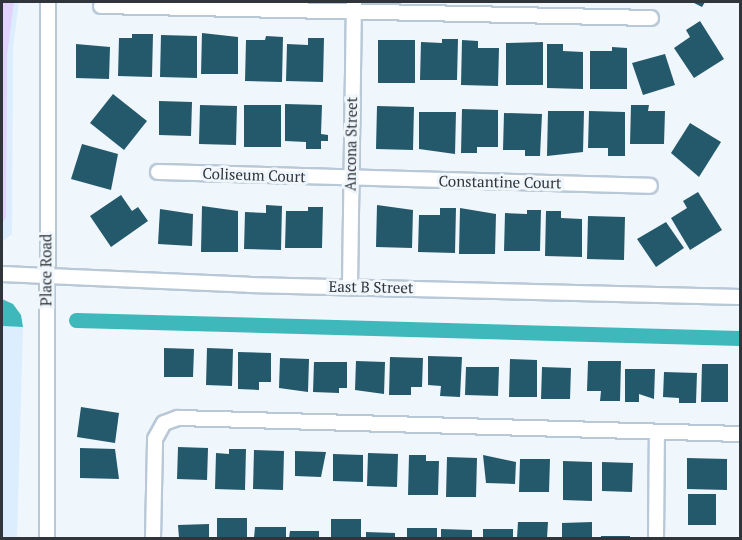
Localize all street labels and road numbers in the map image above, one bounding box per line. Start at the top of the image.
street label: Ancona Street [341,97,361,191]
street label: Coliseum Court [202,164,306,186]
street label: Constantine Court [438,172,562,192]
street label: Place Road [37,234,55,306]
street label: East B Street [328,277,414,297]

